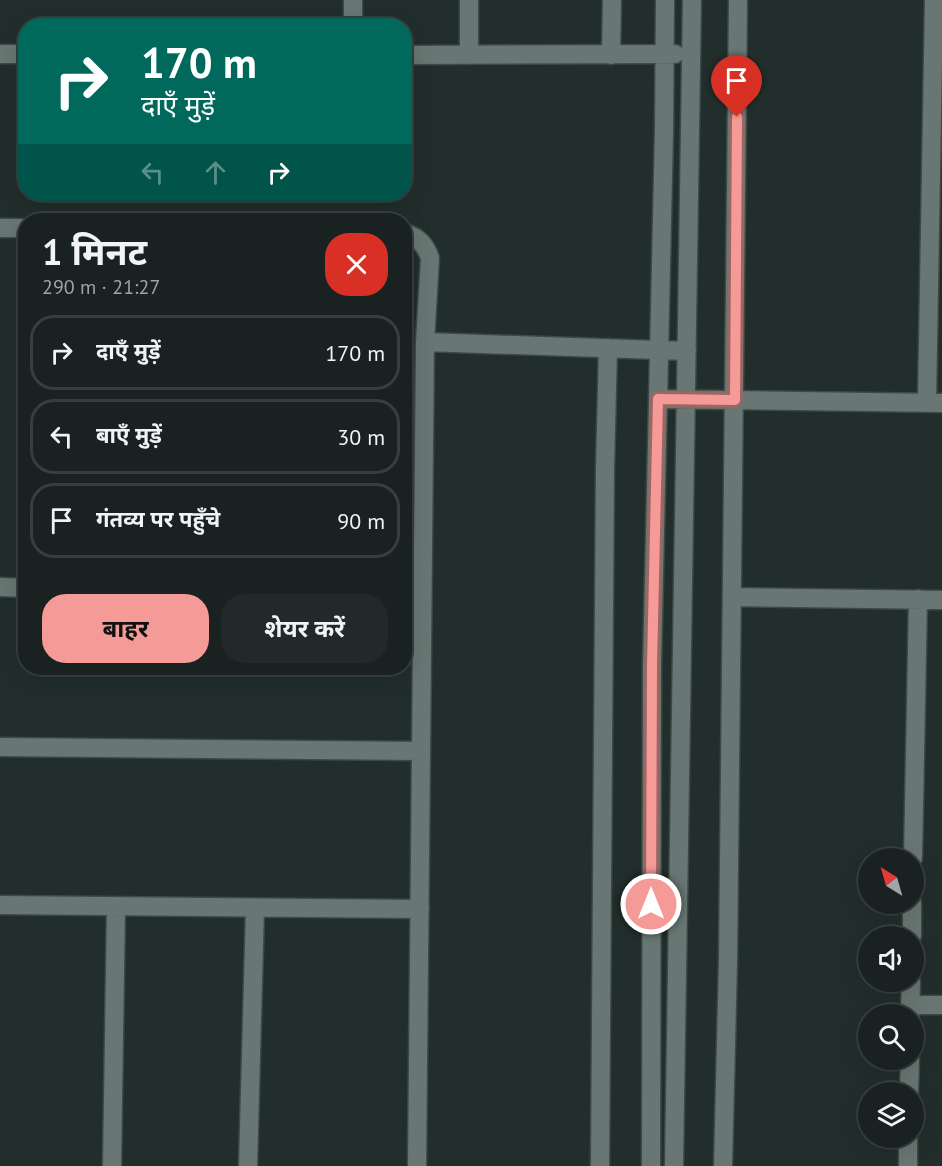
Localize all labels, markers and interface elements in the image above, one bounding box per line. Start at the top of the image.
text: 170 m [141,35,257,90]
icon: right [42,42,120,120]
pin [711,55,762,117]
icon: arrive [720,64,753,97]
text: दाएँ मुड़ें [141,88,215,122]
icon: left [136,156,169,189]
icon: ahead [199,156,232,189]
icon: right [262,156,295,189]
text: 1 मिनट [42,228,147,275]
button: close [325,233,388,296]
text: 290 m · 21:27 [42,274,160,300]
icon: right [45,336,78,369]
text: दाएँ मुड़ें [96,337,161,365]
text: 170 m [325,339,385,367]
icon: left [45,420,78,453]
text: बाएँ मुड़ें [96,421,162,449]
text: 30 m [337,423,385,451]
icon: arrive [45,504,78,537]
text: गंतव्य पर पहुँचे [96,505,220,533]
text: 90 m [337,507,385,535]
button: बाहर [42,594,209,663]
button: शेयर करें [221,594,388,663]
north arrow [858,848,924,914]
map controls [858,848,924,1148]
position arrow [619,872,683,936]
button: sound [858,926,924,992]
button: search [858,1004,924,1070]
button: layers [858,1082,924,1148]

